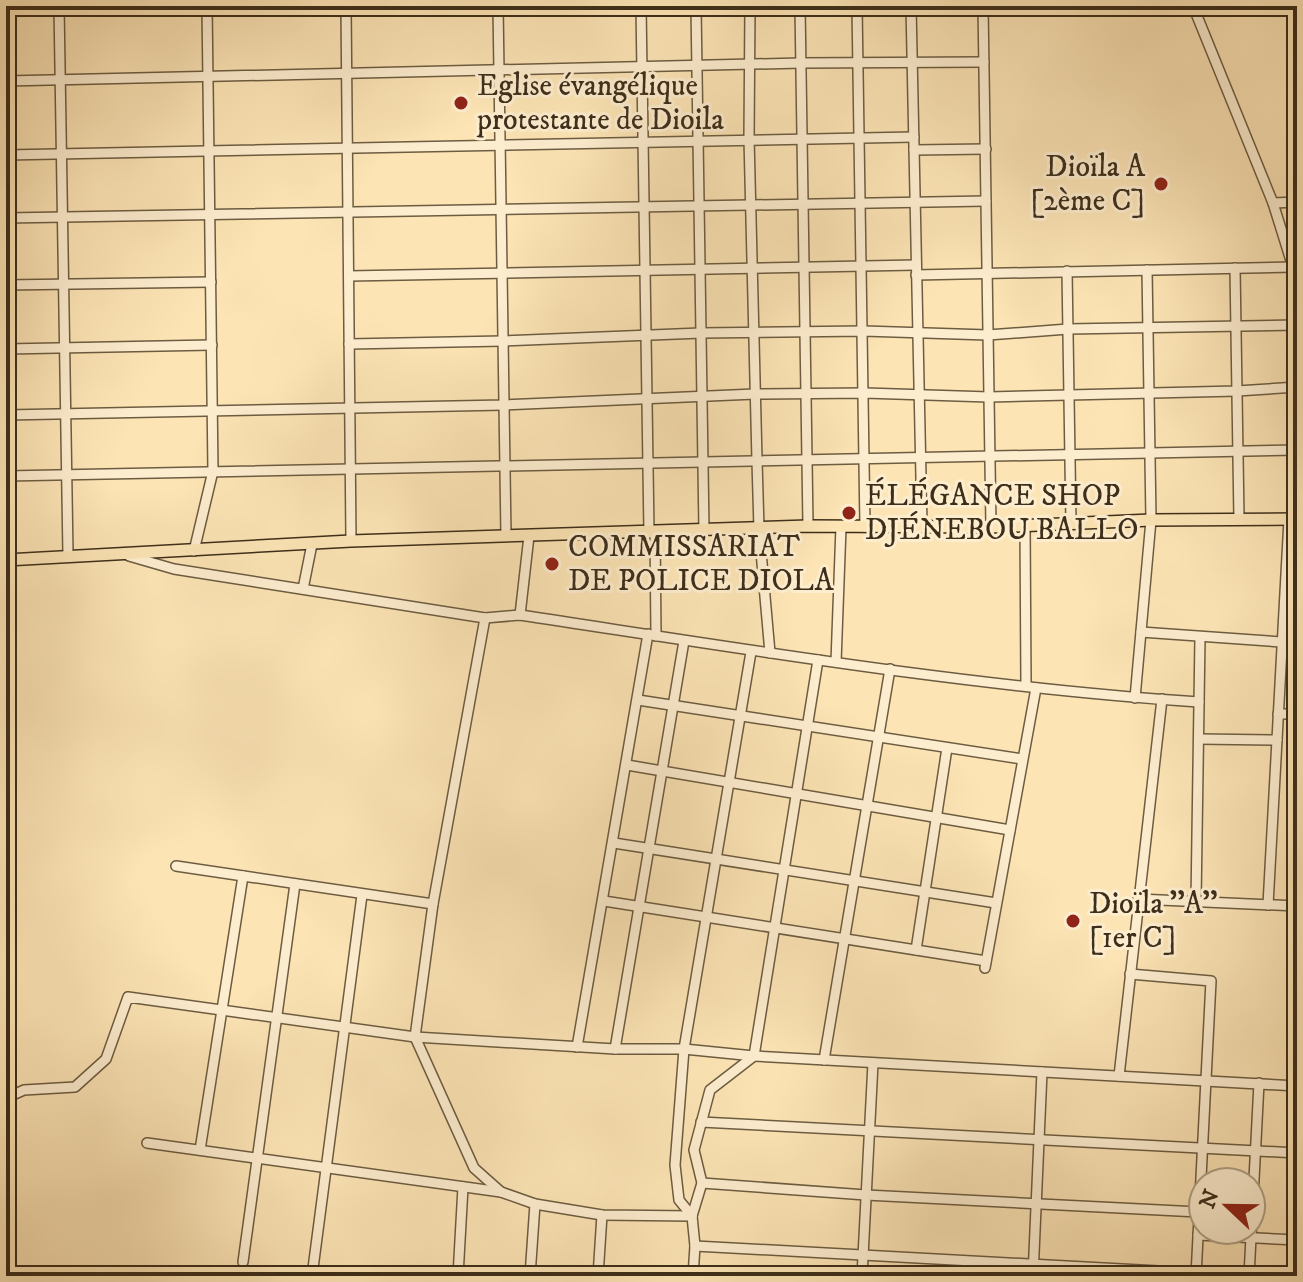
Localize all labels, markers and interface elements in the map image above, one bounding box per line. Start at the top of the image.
place label: Eglise évangélique protestante de Dioila [476,68,724,139]
marker: Eglise évangélique protestante de Dioila [452,94,470,112]
place label: Dioïla A [2ème C] [1030,149,1146,220]
marker: Dioïla A [2ème C] [1152,175,1170,193]
place label: ÉLÉGANCE SHOP DJÉNEBOU BALLO [865,477,1138,549]
marker: ÉLÉGANCE SHOP DJÉNEBOU BALLO [840,504,858,522]
place label: COMMISSARIAT DE POLICE DIOLA [568,529,834,600]
marker: COMMISSARIAT DE POLICE DIOLA [543,555,561,573]
place label: Dioïla ''A'' [1er C] [1089,886,1218,957]
marker: Dioïla ''A'' [1er C] [1064,912,1082,930]
north arrow [1187,1166,1267,1246]
text: N [1194,1186,1226,1213]

